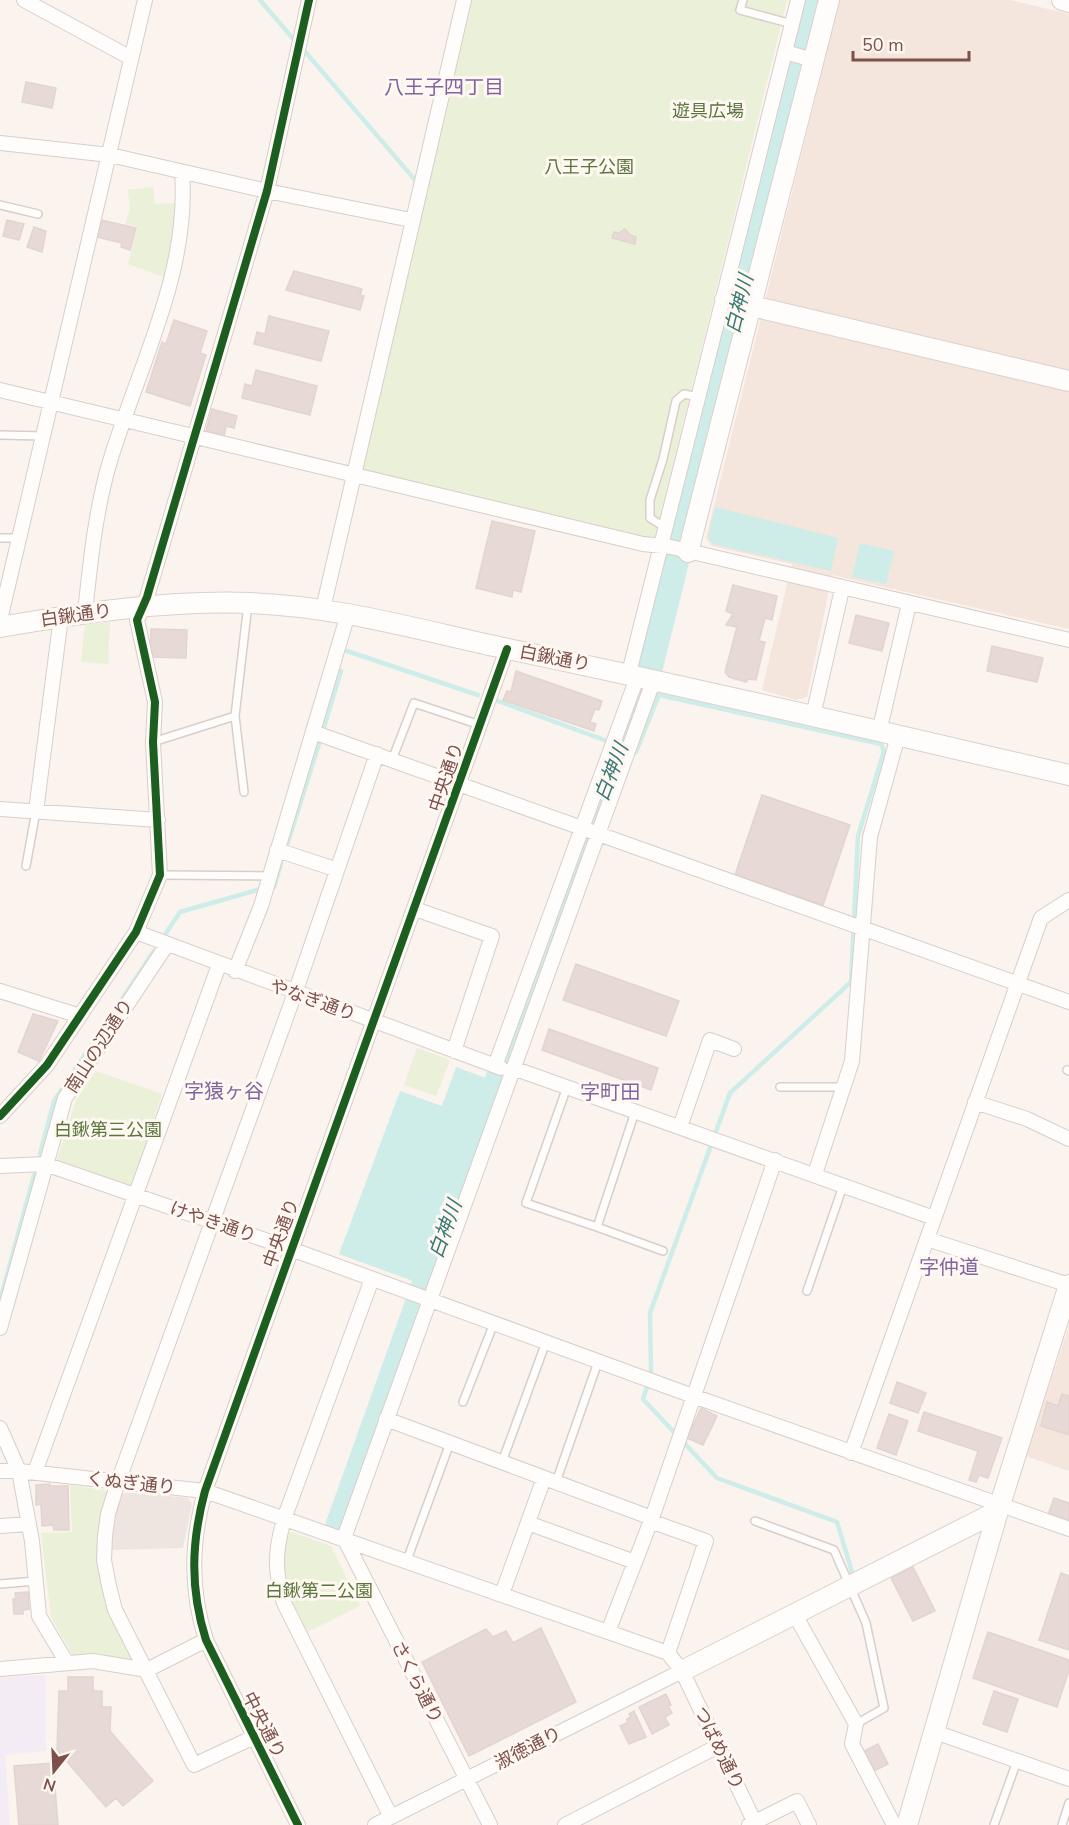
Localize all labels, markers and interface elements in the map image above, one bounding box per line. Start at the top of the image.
scale bar [853,24,968,62]
text: 50 m [862,33,904,57]
district label: 八王子四丁目 [384,74,504,101]
park label: 遊具広場 [672,99,744,123]
park label: 八王子公園 [544,155,634,179]
water label: 白神川 [719,270,760,336]
street label: 白鍬通り [39,598,113,632]
street label: 白鍬通り [517,639,593,677]
water label: 白神川 [588,737,636,805]
street label: 中央通り [423,739,469,815]
street label: やなぎ通り [267,973,359,1027]
street label: 南山の辺通り [60,994,138,1098]
district label: 字猿ヶ谷 [184,1078,264,1105]
district label: 字町田 [580,1079,640,1106]
park label: 白鍬第三公園 [54,1118,162,1142]
water label: 白神川 [423,1194,469,1262]
street label: 中央通り [257,1195,305,1271]
street label: けやき通り [167,1196,259,1248]
district label: 字仲道 [919,1254,979,1281]
street label: くぬぎ通り [85,1466,177,1500]
park label: 白鍬第二公園 [265,1579,373,1603]
street label: さくら通り [386,1636,448,1728]
street label: 中央通り [237,1687,291,1763]
street label: つばめ通り [688,1702,750,1794]
street label: 淑徳通り [490,1721,566,1775]
north arrow [24,1741,84,1801]
text: N [41,1772,59,1797]

